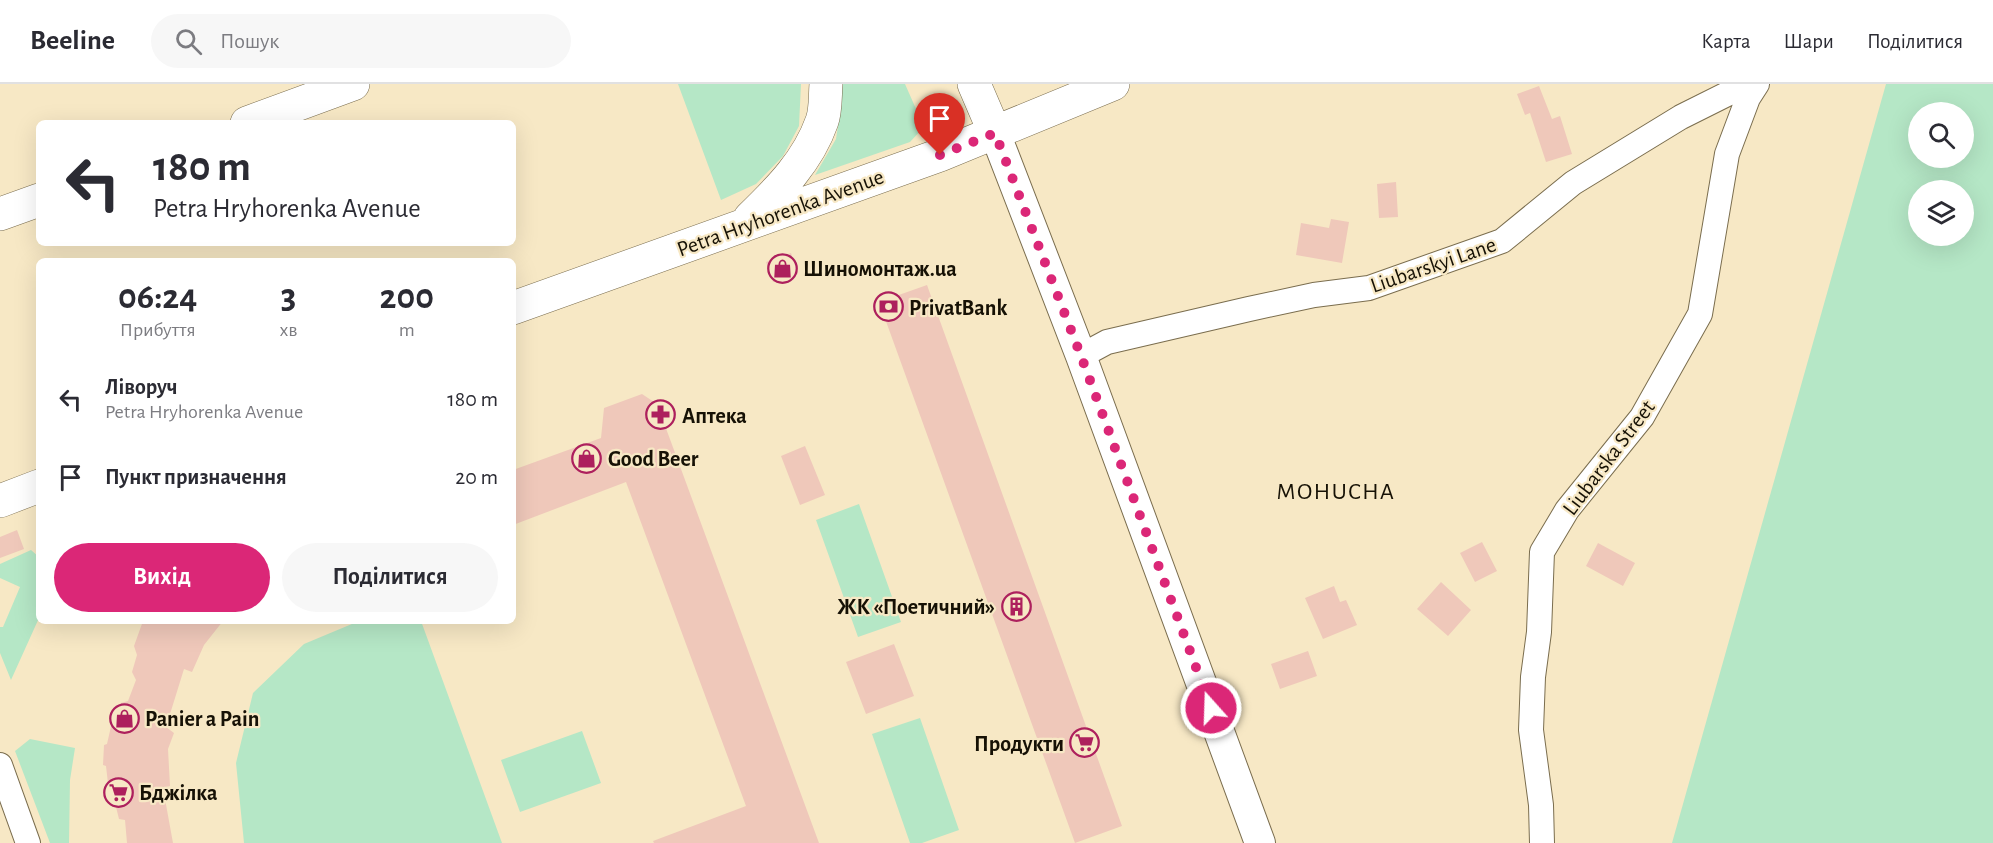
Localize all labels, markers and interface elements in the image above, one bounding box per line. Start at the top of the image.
search box [151,14,571,68]
icon: search [172,25,205,58]
text: Beeline [30,27,115,55]
text: Пошук [220,30,279,52]
text: Карта [1701,31,1751,52]
text: Шари [1784,31,1834,52]
text: Поділитися [1867,31,1963,52]
pin [914,93,965,155]
icon: arrive [923,102,956,135]
map controls [1908,102,1974,246]
button: search [1908,102,1974,168]
icon: left [54,144,132,222]
text: 180 m [153,146,251,188]
street label: Petra Hryhorenka Avenue [674,165,887,261]
button: layers [1908,180,1974,246]
text: Petra Hryhorenka Avenue [153,195,421,222]
street label: Liubarskyi Lane [1368,233,1499,297]
shop icon: Шиномонтаж.ua [766,252,798,284]
place label: Шиномонтаж.ua [803,258,957,280]
text: 06:24 [118,279,197,315]
text: 3 [281,279,296,315]
text: 200 [380,279,434,315]
bank icon: PrivatBank [872,291,904,323]
place label: PrivatBank [909,297,1007,319]
text: Прибуття [120,320,196,340]
text: хв [279,320,298,340]
text: m [399,320,415,340]
text: Ліворуч [105,376,178,398]
icon: left [54,383,87,416]
text: 180 m [447,388,498,410]
street label: Liubarska Street [1559,396,1659,519]
pharmacy icon: Аптека [645,399,677,431]
text: Petra Hryhorenka Avenue [105,402,303,422]
place label: Аптека [682,405,747,427]
shop icon: Good Beer [571,442,603,474]
place label: Good Beer [608,448,699,470]
icon: arrive [54,461,87,494]
text: Пункт призначення [105,466,287,488]
text: 20 m [455,466,498,488]
district label: MOHUCHA [1277,480,1395,504]
button: Вихід [54,543,270,612]
button: Поділитися [282,543,498,612]
building icon: ЖК «Поетичний» [1000,590,1032,622]
place label: ЖК «Поетичний» [837,596,995,618]
position arrow [1179,676,1243,740]
shop icon: Panier a Pain [108,702,140,734]
place label: Panier a Pain [145,708,259,730]
supermarket icon: Продукти [1069,727,1101,759]
place label: Продукти [974,733,1064,756]
supermarket icon: Бджілка [102,776,134,808]
place label: Бджілка [139,782,217,804]

